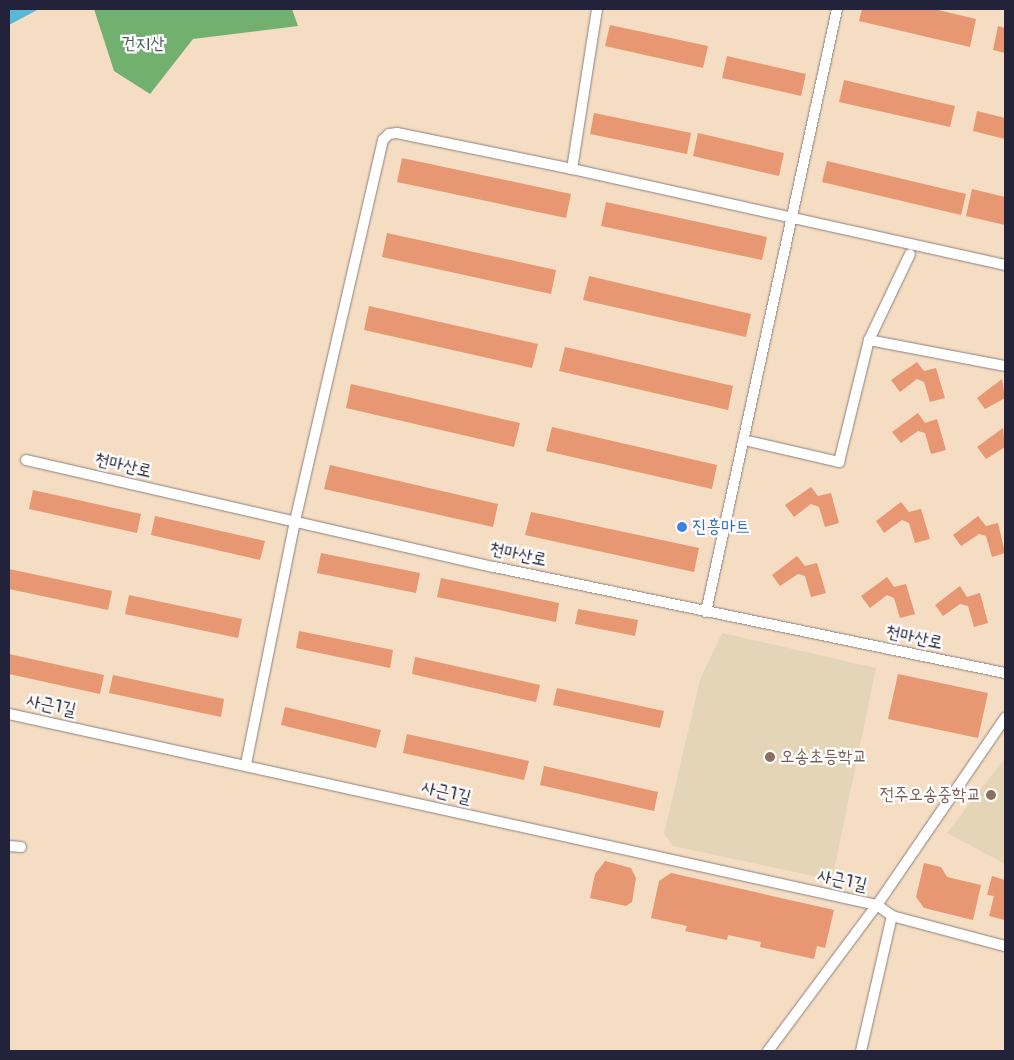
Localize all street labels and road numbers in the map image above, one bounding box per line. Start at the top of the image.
street label: 천마산로 [92,449,154,483]
street label: 천마산로 [487,538,549,572]
street label: 천마산로 [883,621,945,655]
street label: 사근1길 [24,690,78,722]
street label: 사근1길 [419,777,473,809]
street label: 사근1길 [815,865,869,897]

